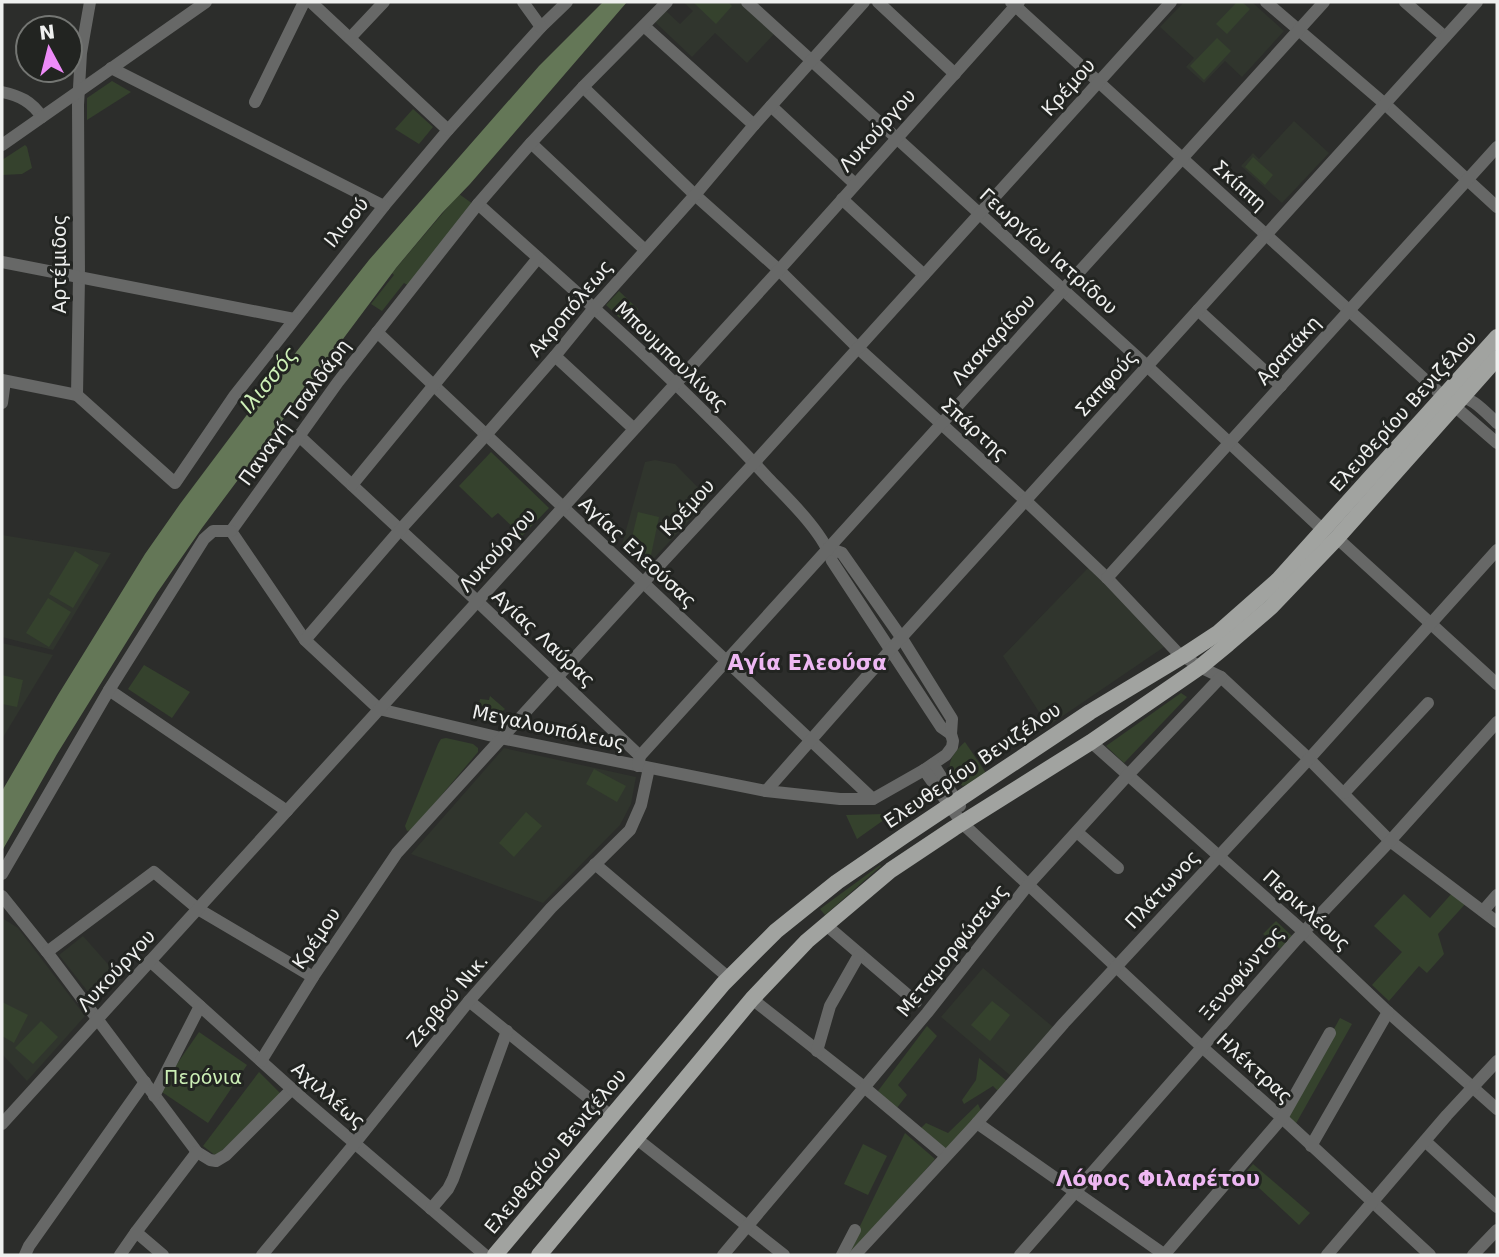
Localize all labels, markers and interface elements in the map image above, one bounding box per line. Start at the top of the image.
north arrow [14,14,84,84]
text: N [38,20,56,44]
street label: Κρέμου [1037,54,1099,120]
street label: Λυκούργου [834,84,920,176]
street label: Σκίππη [1209,155,1271,215]
street label: Γεωργίου Ιατρίδου [976,183,1122,319]
street label: Ιλισού [319,193,373,251]
street label: Αρτέμιδος [48,214,70,314]
street label: Ακροπόλεως [523,255,617,361]
street label: Λασκαρίδου [947,289,1039,389]
street label: Μπουμπουλίνας [611,296,733,416]
street label: Αραπάκη [1251,311,1325,389]
street label: Ελευθερίου Βενιζέλου [1325,326,1481,496]
street label: Παναγή Τσαλδάρη [234,335,354,489]
water label: Ιλισσός [235,342,303,418]
street label: Σαπφούς [1070,345,1142,421]
street label: Σπάρτης [937,393,1013,465]
street label: Κρέμου [655,474,719,540]
street label: Αγίας Ελεούσας [575,492,701,612]
street label: Λυκούργου [454,504,540,596]
street label: Αγίας Λαύρας [488,585,600,691]
district label: Αγία Ελεούσα [727,651,887,675]
street label: Ελευθερίου Βενιζέλου [879,698,1065,832]
street label: Μεγαλουπόλεως [470,700,628,754]
street label: Πλάτωνος [1120,845,1204,933]
street label: Περικλέους [1259,865,1355,955]
street label: Μεταμορφώσεως [892,879,1012,1021]
street label: Κρέμου [287,903,345,973]
street label: Ξενοφώντος [1194,921,1288,1025]
street label: Λυκούργου [73,925,159,1015]
street label: Ζερβού Νικ. [402,949,492,1051]
street label: Ηλέκτρας [1213,1028,1297,1108]
street label: Αχιλλέως [288,1057,370,1133]
street label: Ελευθερίου Βενιζέλου [480,1064,630,1238]
park label: Περόνια [164,1066,242,1088]
district label: Λόφος Φιλαρέτου [1056,1167,1260,1191]

